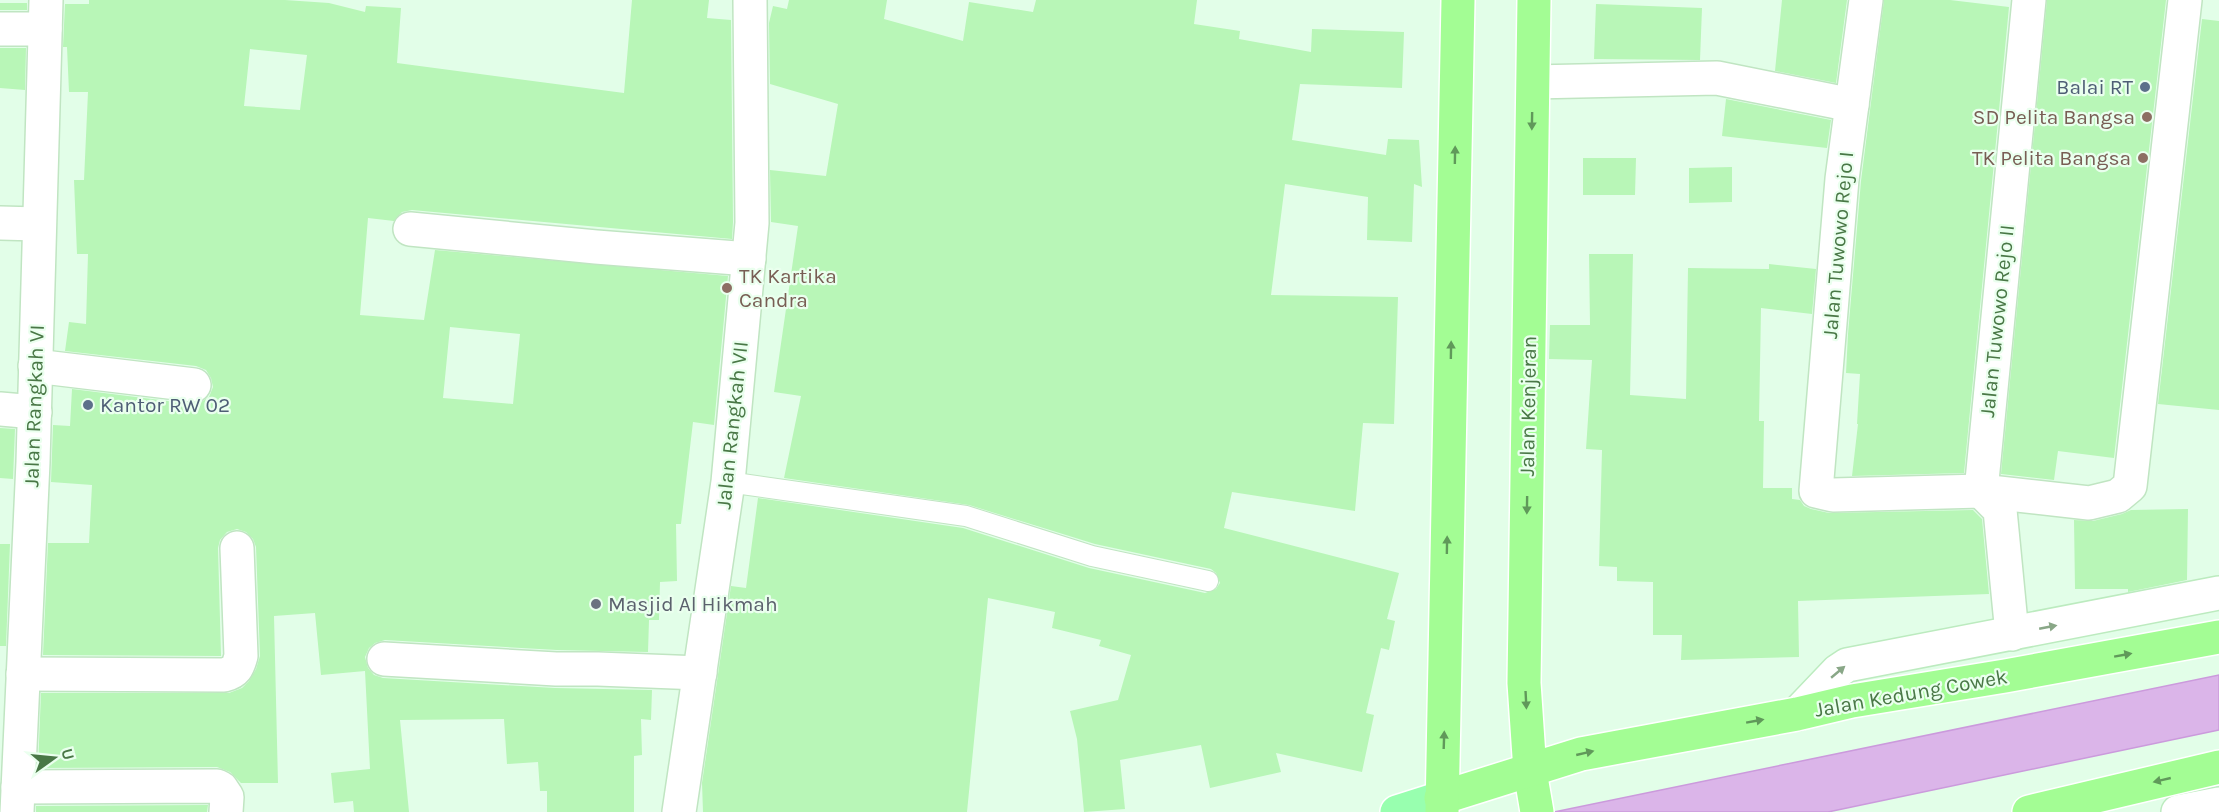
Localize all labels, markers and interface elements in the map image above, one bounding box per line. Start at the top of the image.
place label: Balai RT [2056,75,2133,99]
marker: Balai RT [2138,80,2152,94]
place label: SD Pelita Bangsa [1973,105,2135,129]
marker: SD Pelita Bangsa [2140,110,2154,124]
one-way arrow [1527,112,1537,131]
one-way arrow [1450,145,1460,164]
place label: TK Pelita Bangsa [1972,146,2131,170]
street label: Jalan Tuwowo Rejo I [1818,150,1858,340]
marker: TK Pelita Bangsa [2136,151,2150,165]
street label: Jalan Tuwowo Rejo II [1975,223,2019,419]
place label: TK Kartika Candra [739,264,837,312]
marker: TK Kartika Candra [720,281,734,295]
street label: Jalan Rangkah VI [19,324,49,488]
street label: Jalan Kenjeran [1515,336,1541,476]
street label: Jalan Rangkah VII [711,340,753,510]
one-way arrow [1446,340,1456,359]
place label: Kantor RW 02 [100,393,230,417]
marker: Kantor RW 02 [81,398,95,412]
one-way arrow [1522,496,1532,515]
one-way arrow [1442,535,1452,554]
place label: Masjid Al Hikmah [608,592,778,616]
marker: Masjid Al Hikmah [589,597,603,611]
one-way arrow [2039,622,2058,631]
one-way arrow [2114,650,2133,659]
street label: Jalan Kedung Cowek [1813,664,2010,722]
one-way arrow [1830,666,1845,679]
one-way arrow [1521,691,1530,710]
one-way arrow [1746,716,1765,725]
north arrow [24,728,84,788]
one-way arrow [1439,730,1448,749]
text: U [57,746,79,762]
one-way arrow [1576,748,1595,758]
one-way arrow [2153,776,2171,786]

